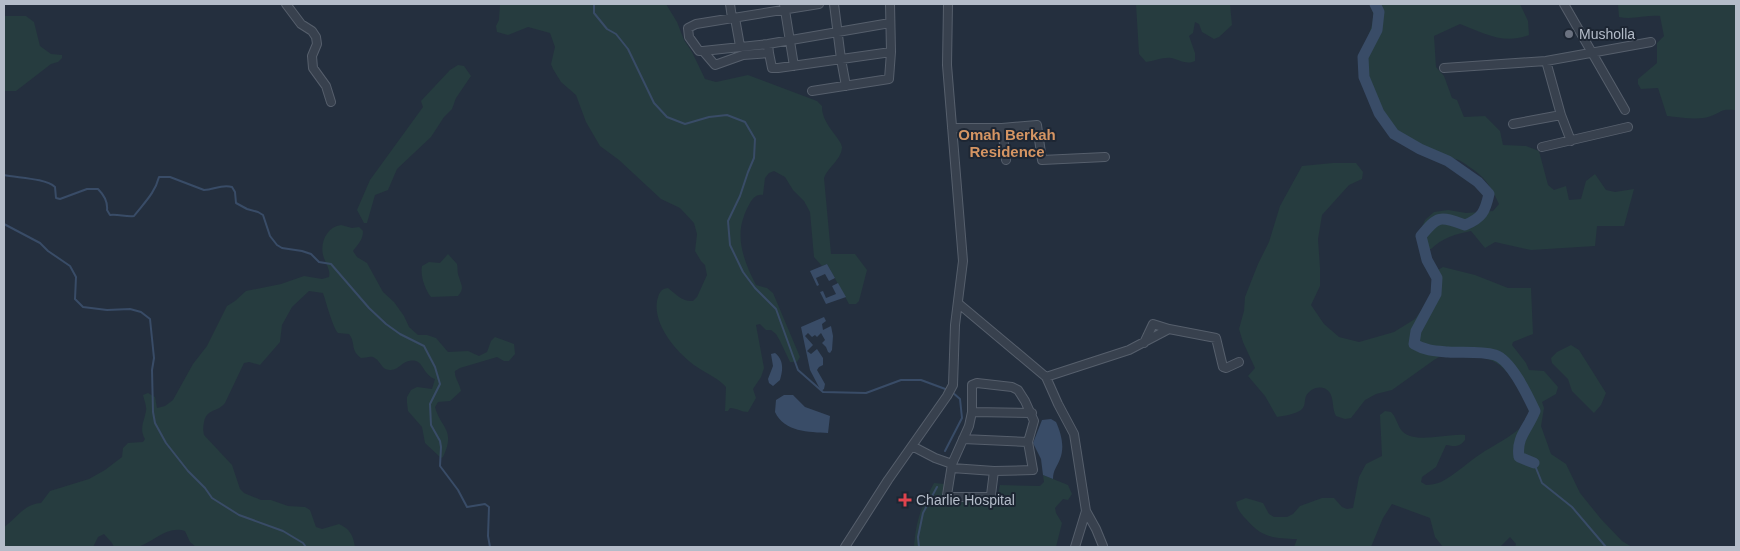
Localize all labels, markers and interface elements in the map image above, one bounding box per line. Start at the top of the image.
place label: Musholla [1579,26,1635,42]
marker: Musholla [1563,28,1575,40]
district label: Omah Berkah Residence [958,126,1056,160]
place label: Charlie Hospital [916,492,1015,508]
marker: Charlie Hospital [898,493,912,507]

